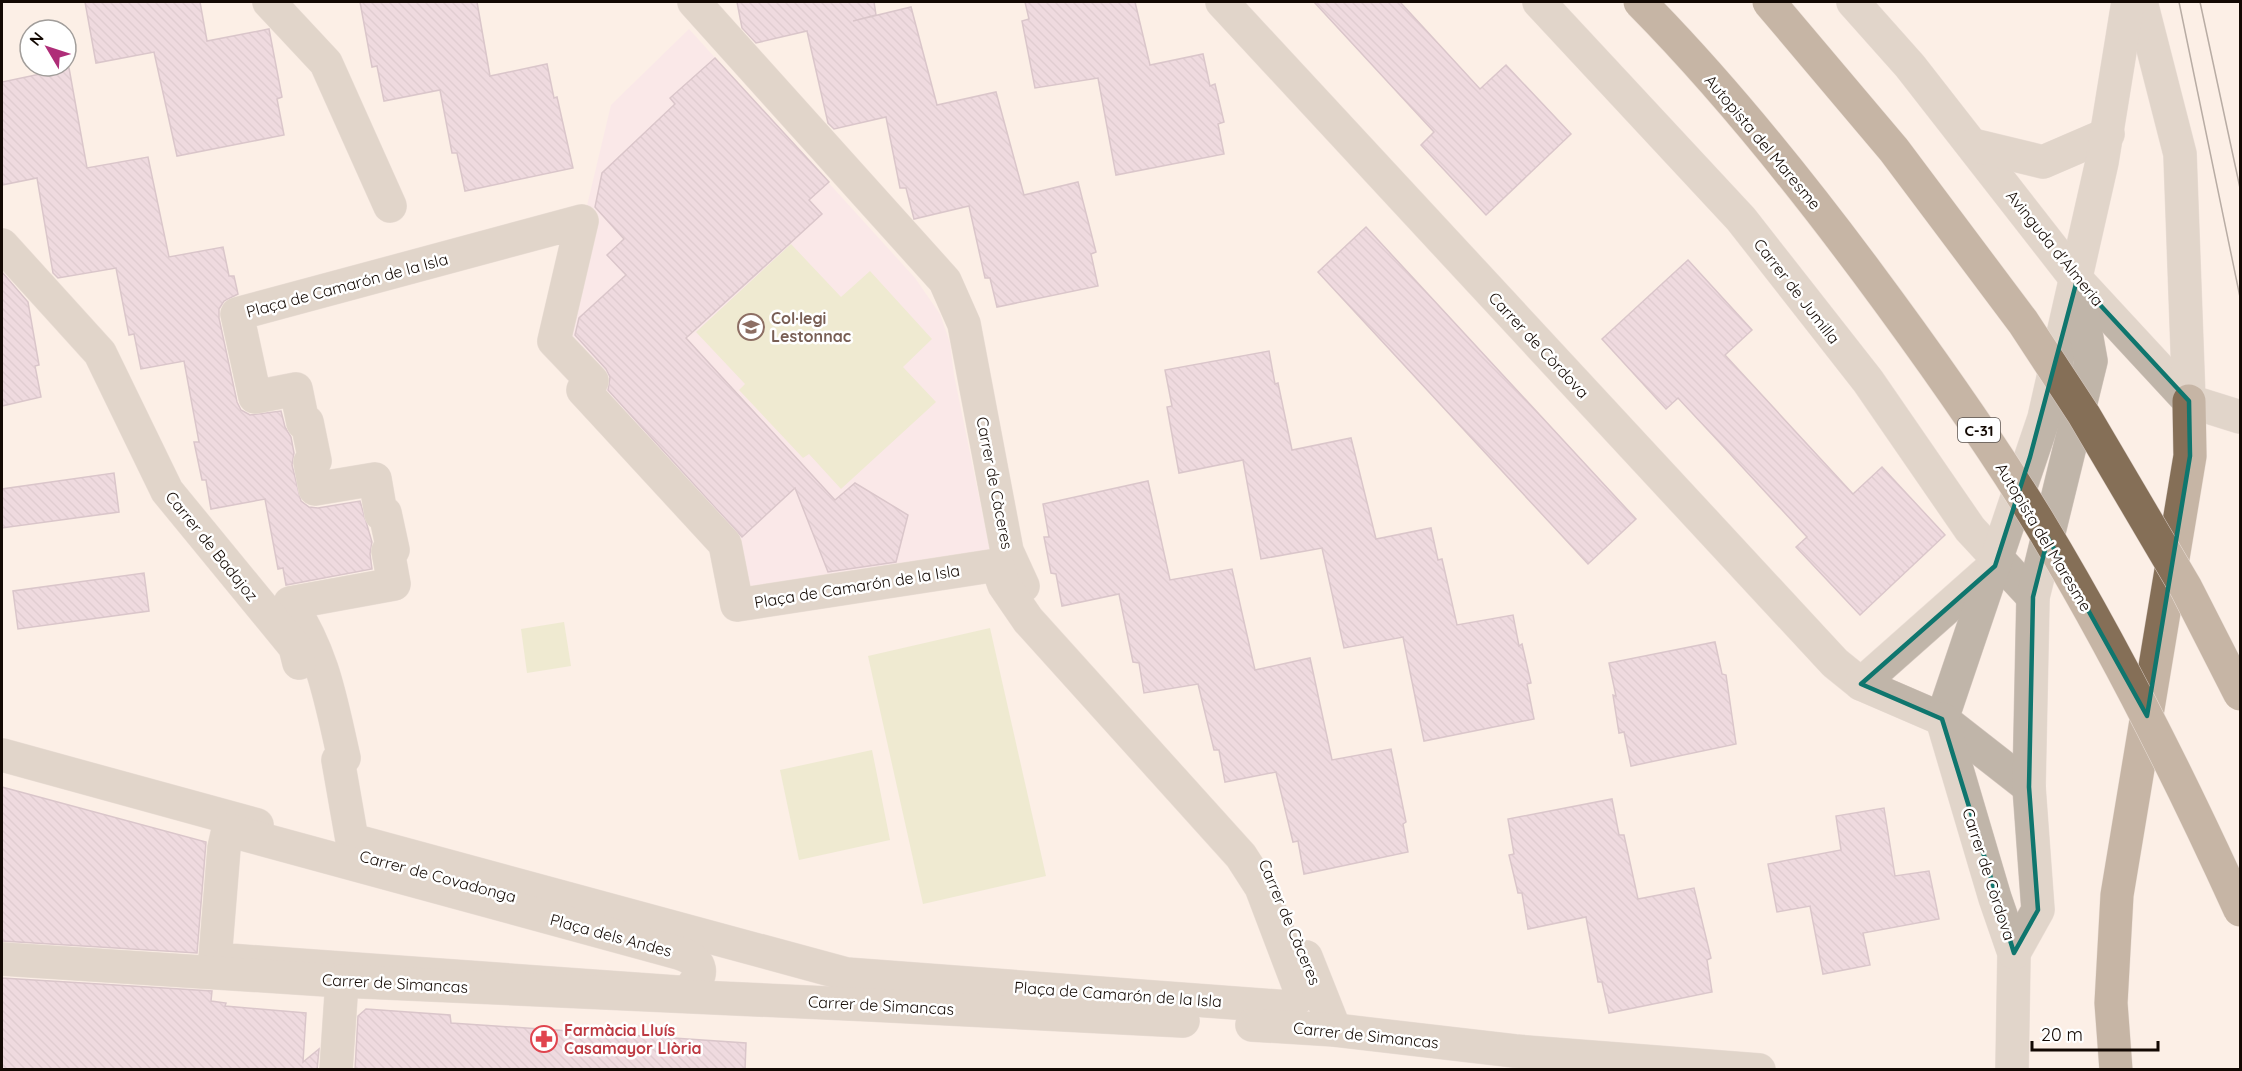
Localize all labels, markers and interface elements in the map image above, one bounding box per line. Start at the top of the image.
north arrow [18,18,78,78]
text: N [25,28,48,49]
street label: Autopista del Maresme [1701,70,1825,214]
street label: Avinguda d'Almeria [2002,186,2108,310]
street label: Carrer de Jumilla [1750,234,1844,348]
street label: Plaça de Camarón de la Isla [244,248,450,322]
street label: Carrer de Còrdova [1485,288,1593,402]
place label: Col·legi Lestonnac [771,308,851,346]
school or university icon: Col·legi Lestonnac [736,312,766,342]
street label: Carrer de Càceres [972,415,1018,551]
road number: C-31 [1958,418,2000,442]
street label: Autopista del Maresme [1992,459,2096,615]
street label: Carrer de Badajoz [162,487,262,605]
street label: Plaça de Camarón de la Isla [753,560,961,612]
street label: Carrer de Còrdova [1958,805,2020,943]
street label: Carrer de Covadonga [358,845,518,907]
street label: Carrer de Càceres [1254,856,1326,988]
street label: Plaça dels Andes [548,909,674,961]
street label: Carrer de Simancas [321,969,469,997]
street label: Plaça de Camarón de la Isla [1014,977,1222,1011]
street label: Carrer de Simancas [807,991,955,1019]
scale bar [2032,1014,2158,1052]
street label: Carrer de Simancas [1292,1017,1440,1053]
place label: Farmàcia Lluís Casamayor Llòria [564,1020,702,1058]
text: 20 m [2041,1023,2083,1046]
pharmacy icon: Farmàcia Lluís Casamayor Llòria [529,1024,559,1054]

